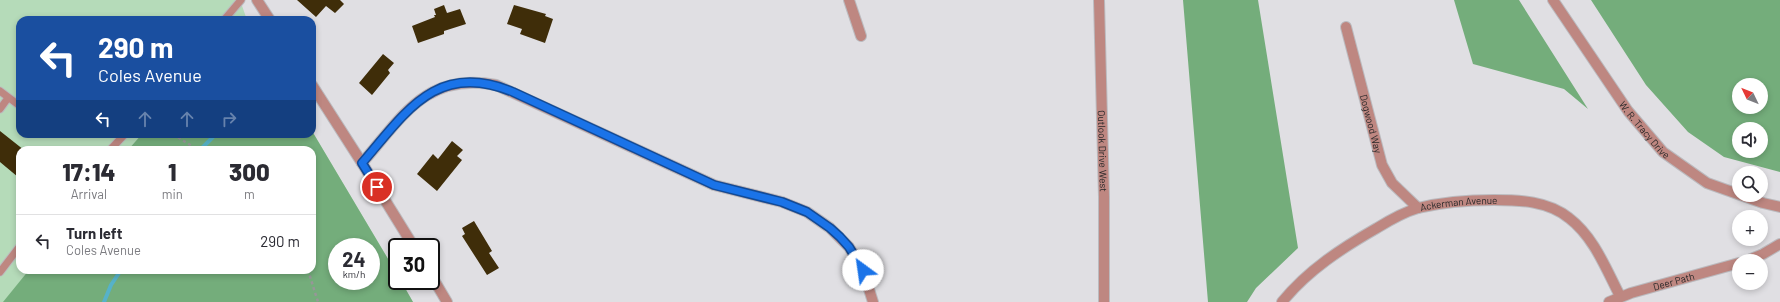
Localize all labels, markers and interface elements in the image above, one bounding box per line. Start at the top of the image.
text: 290 m [98,30,174,64]
icon: left [32,32,84,84]
text: Coles Avenue [98,64,202,86]
north arrow [1732,78,1768,114]
map controls [1732,78,1768,290]
street label: Dogwood Way [1358,93,1385,155]
street label: W. R. Tracy Drive [1617,99,1672,161]
icon: left [92,108,114,130]
icon: ahead [134,108,156,130]
icon: ahead [176,108,198,130]
icon: right [218,108,240,130]
street label: Outlook Drive West [1096,110,1110,192]
button: sound [1732,122,1768,158]
text: 17:14 [62,157,115,186]
text: 1 [168,157,177,186]
text: 300 [229,157,270,186]
button: search [1732,166,1768,202]
pin [360,170,394,204]
icon: arrive [366,176,388,198]
text: Arrival [71,186,107,202]
text: min [162,186,183,202]
text: m [244,186,255,202]
street label: Ackerman Avenue [1419,194,1497,213]
button: + [1732,210,1768,246]
text: Turn left [66,224,122,242]
icon: left [32,230,54,252]
text: 290 m [260,232,300,250]
speed limit sign: 30 [388,238,440,290]
text: Coles Avenue [66,242,141,258]
text: 24 [342,247,366,271]
position arrow [842,249,884,291]
button: − [1732,254,1768,290]
text: km/h [343,268,365,280]
street label: Deer Path [1652,270,1696,293]

